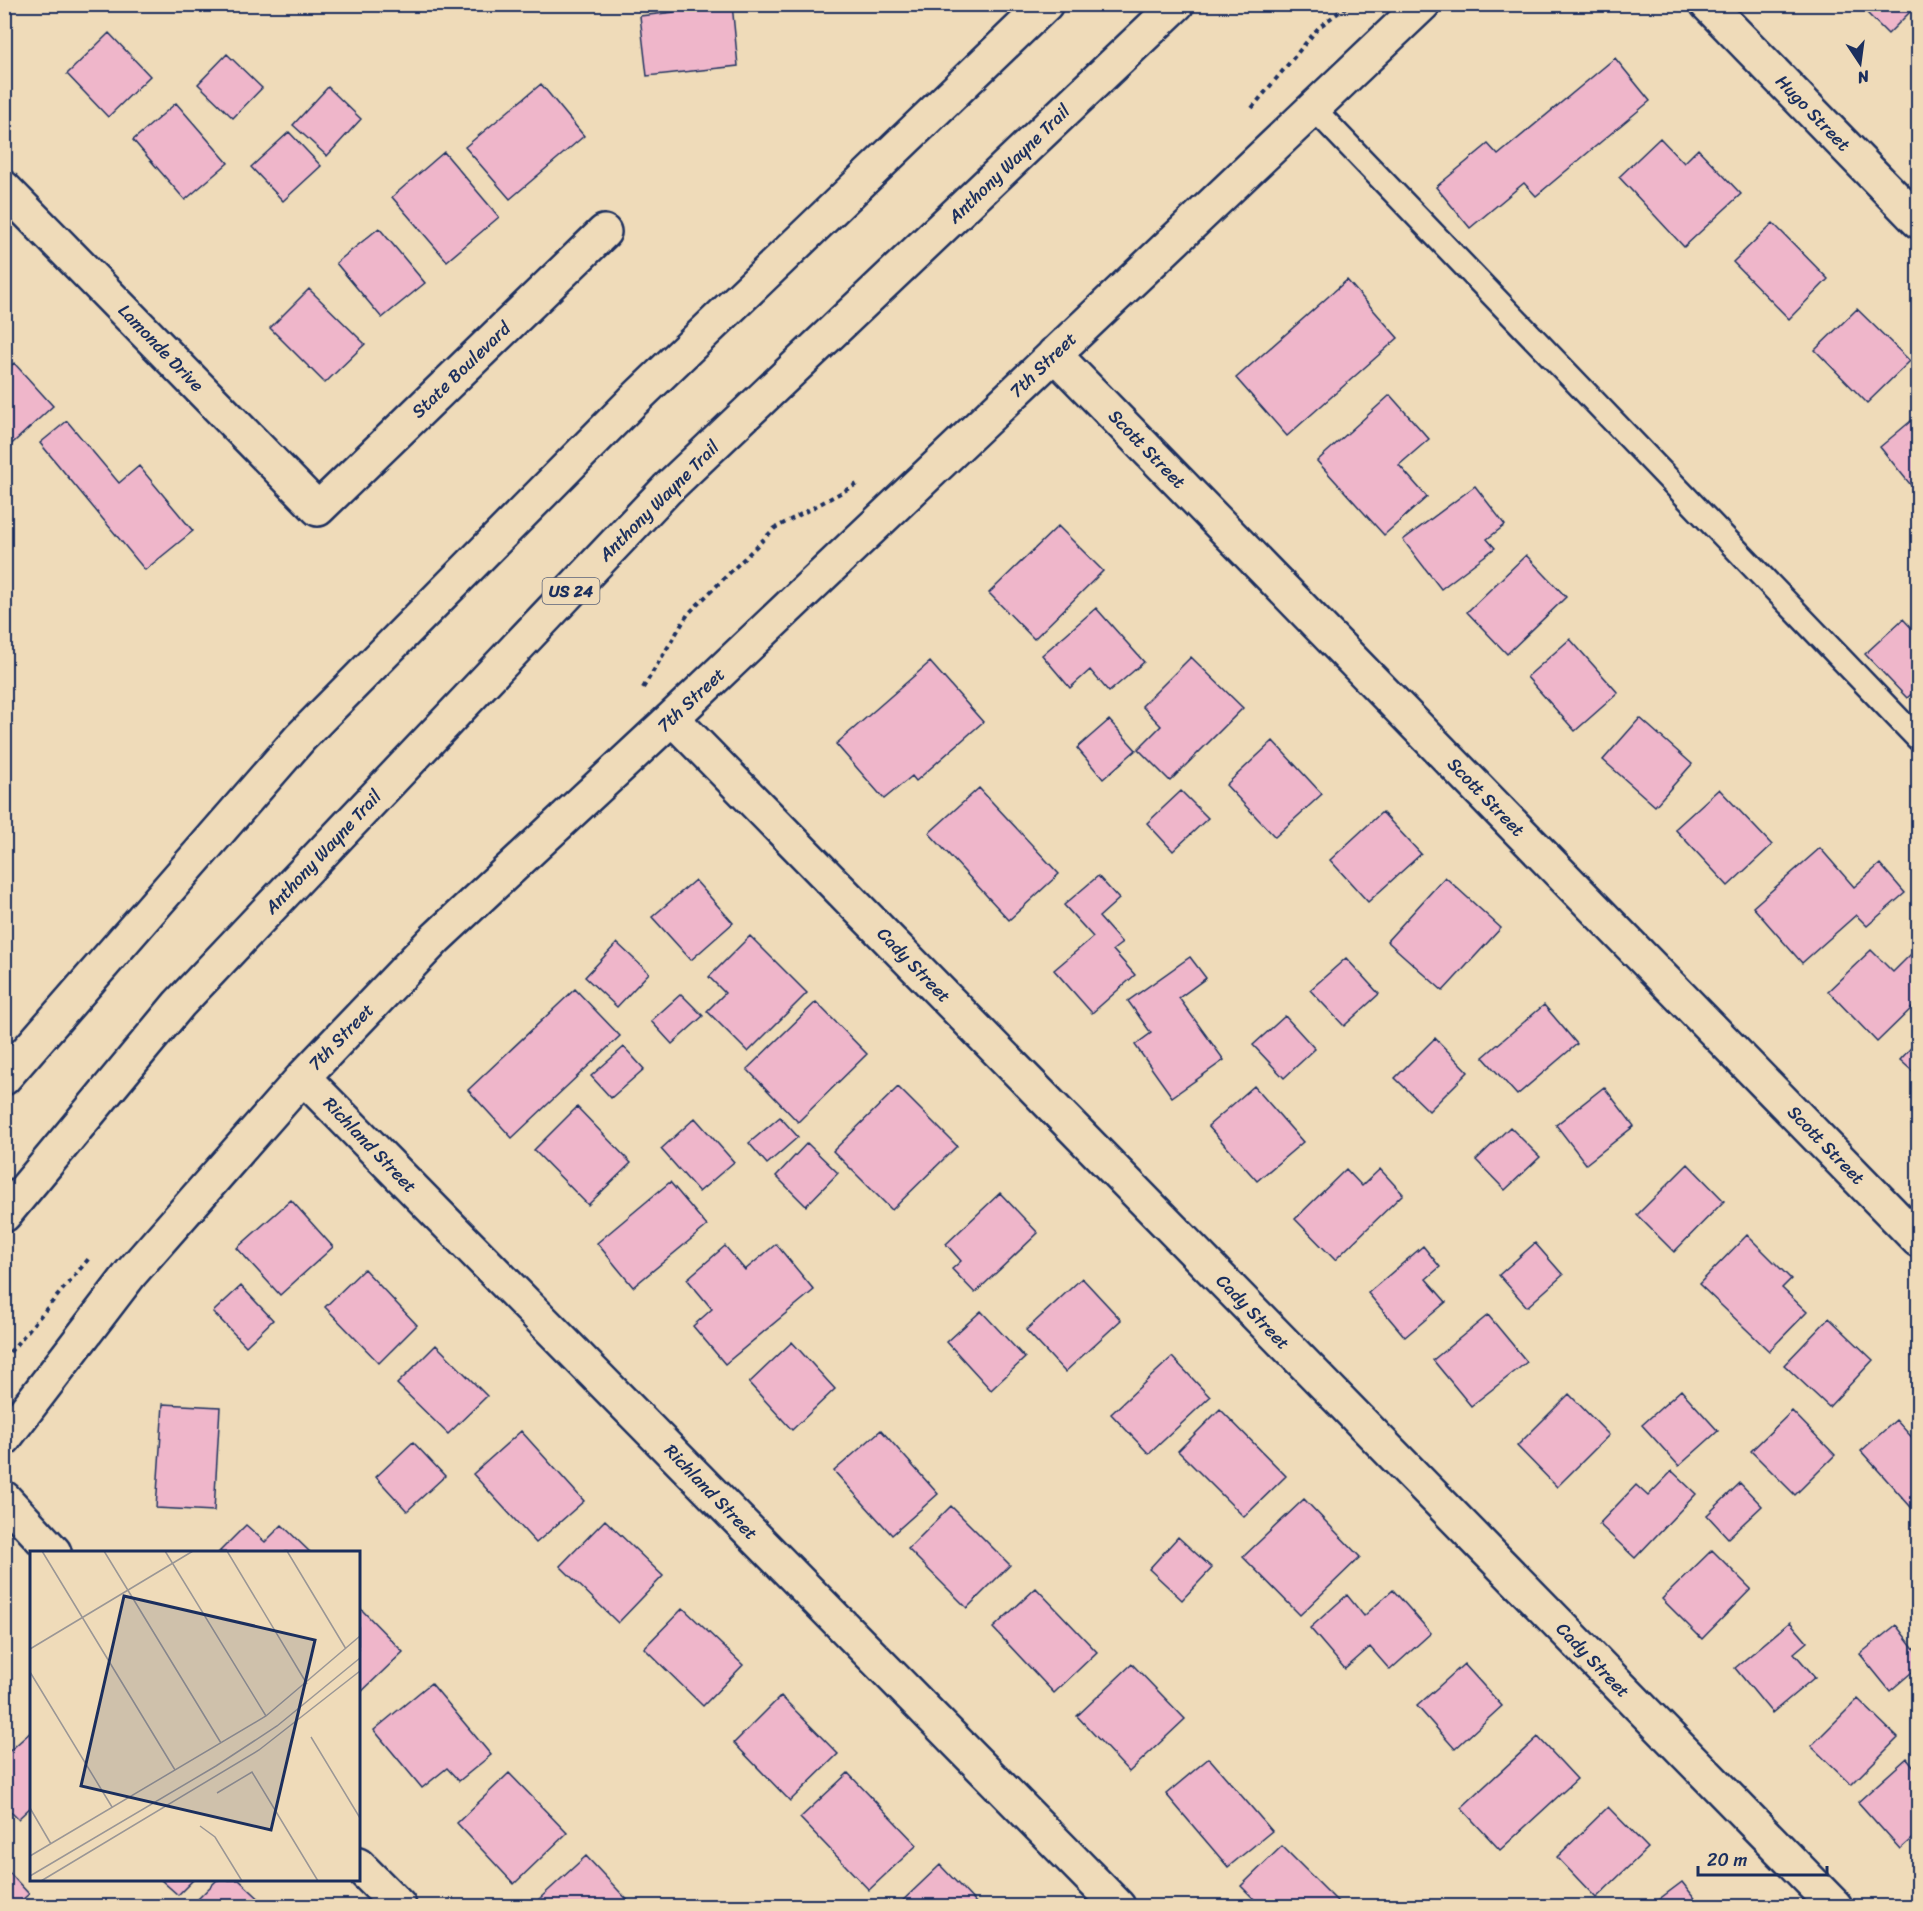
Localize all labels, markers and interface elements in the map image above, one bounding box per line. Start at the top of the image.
north arrow [1830,33,1890,93]
text: N [1854,62,1873,93]
street label: Hugo Street [1768,67,1859,159]
street label: Anthony Wayne Trail [939,96,1079,232]
street label: Lamonde Drive [110,296,212,400]
street label: State Boulevard [404,313,520,426]
street label: 7th Street [1001,324,1085,406]
street label: Scott Street [1100,401,1194,497]
street label: Anthony Wayne Trail [590,432,728,570]
road number: US 24 [542,578,600,604]
street label: 7th Street [649,659,733,741]
street label: Scott Street [1439,749,1533,845]
street label: Anthony Wayne Trail [256,781,390,923]
street label: Cady Street [869,919,959,1011]
street label: 7th Street [300,995,382,1079]
street label: Richland Street [315,1089,425,1201]
street label: Scott Street [1779,1097,1873,1193]
street label: Cady Street [1208,1266,1298,1358]
street label: Richland Street [656,1436,766,1548]
inset map [30,1551,360,1881]
street label: Cady Street [1548,1614,1638,1706]
scale bar [1698,1839,1827,1877]
text: 20 m [1707,1844,1747,1876]

